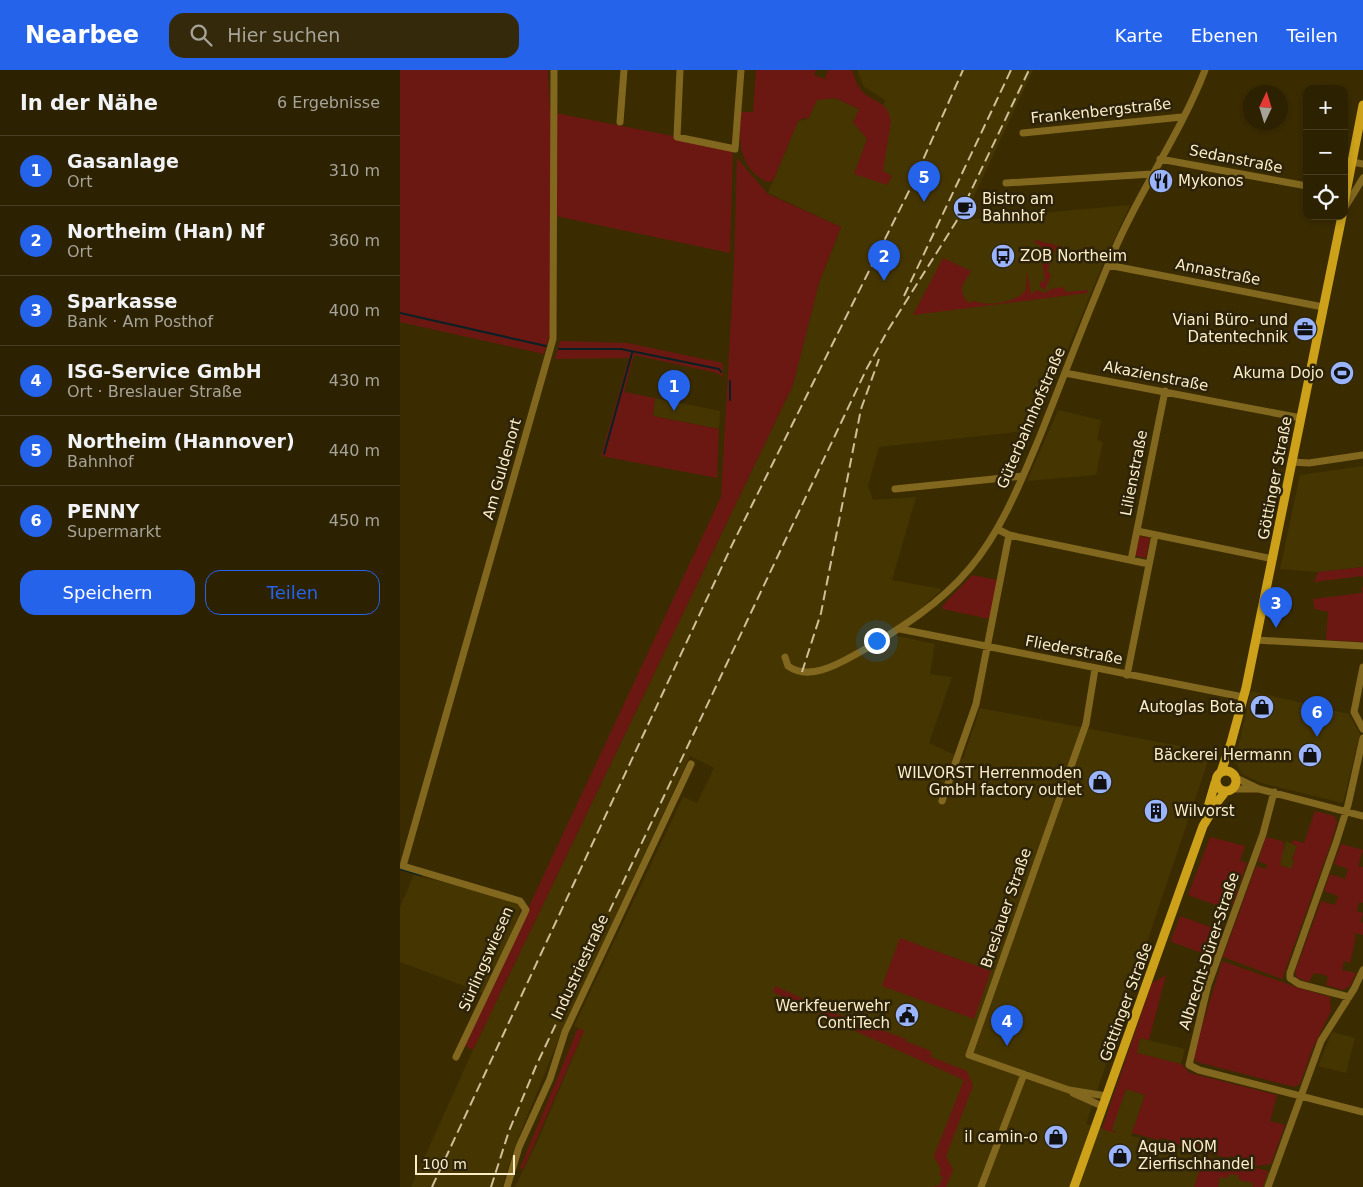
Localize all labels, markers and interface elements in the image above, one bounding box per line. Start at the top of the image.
search box [169,13,519,58]
text: Nearbee [25,21,139,49]
icon: search [187,21,215,49]
text: Hier suchen [227,24,340,46]
text: Karte [1115,25,1163,46]
text: Ebenen [1191,25,1259,46]
text: Teilen [1287,25,1338,46]
north arrow [1243,85,1288,130]
map controls [1303,85,1348,220]
button: + [1303,85,1348,130]
text: In der Nähe [20,91,158,115]
text: 6 Ergebnisse [277,93,380,112]
street label: Frankenbergstraße [1030,95,1172,127]
button: − [1303,130,1348,175]
street label: Sedanstraße [1188,141,1284,177]
text: Gasanlage [67,150,179,172]
text: 1 [30,161,42,180]
text: 310 m [329,161,380,180]
pin: 5 [908,161,940,202]
restaurant icon: Mykonos [1148,168,1174,194]
text: Ort [67,172,92,191]
place label: Mykonos [1178,172,1244,190]
button: locate [1303,175,1348,220]
place label: Bistro am Bahnhof [982,190,1054,225]
cafe icon: Bistro am Bahnhof [952,195,978,221]
text: Northeim (Han) Nf [67,220,264,242]
text: 2 [30,231,42,250]
text: 360 m [329,231,380,250]
pin: 2 [868,240,900,281]
text: Ort [67,242,92,261]
bus stop icon: ZOB Northeim [990,243,1016,269]
place label: ZOB Northeim [1020,247,1127,265]
street label: Annastraße [1174,255,1262,289]
text: Sparkasse [67,290,177,312]
text: 3 [30,301,42,320]
text: 400 m [329,301,380,320]
place label: Viani Büro- und Datentechnik [1172,311,1288,346]
text: Bank · Am Posthof [67,312,213,331]
office icon: Viani Büro- und Datentechnik [1292,316,1318,342]
street label: Güterbahnhofstraße [993,345,1069,491]
street label: Akazienstraße [1102,357,1210,395]
text: ISG-Service GmbH [67,360,262,382]
sports icon: Akuma Dojo [1329,360,1355,386]
place label: Akuma Dojo [1233,364,1324,382]
pin: 1 [658,370,690,411]
text: 4 [30,371,42,390]
text: 430 m [329,371,380,390]
text: Ort · Breslauer Straße [67,382,242,401]
street label: Göttinger Straße [1254,415,1296,541]
street label: Am Guldenort [479,416,525,522]
street label: Lilienstraße [1117,428,1151,518]
text: Northeim (Hannover) [67,430,295,452]
text: 5 [30,441,42,460]
text: 440 m [329,441,380,460]
text: Bahnhof [67,452,134,471]
text: PENNY [67,500,139,522]
text: 6 [30,511,42,530]
text: 450 m [329,511,380,530]
text: Supermarkt [67,522,161,541]
button: Speichern [20,570,195,615]
button: Teilen [205,570,380,615]
pin: 3 [1260,587,1292,628]
your location [864,628,890,654]
street label: Fliederstraße [1024,632,1124,668]
shop icon: Autoglas Bota [1249,694,1275,720]
pin: 6 [1301,696,1333,737]
place label: Autoglas Bota [1139,698,1244,716]
shop icon: Bäckerei Hermann [1297,742,1323,768]
place label: Bäckerei Hermann [1154,746,1292,764]
place label: WILVORST Herrenmoden GmbH factory outlet [897,764,1082,799]
shop icon: WILVORST Herrenmoden GmbH factory outlet [1087,769,1113,795]
building icon: Wilvorst [1143,798,1169,824]
place label: Wilvorst [1174,802,1235,820]
street label: Breslauer Straße [977,846,1035,970]
street label: Albrecht-Dürer-Straße [1175,870,1243,1032]
street label: Sürlingswiesen [455,904,517,1014]
street label: Industriestraße [548,912,612,1022]
street label: Göttinger Straße [1096,940,1156,1064]
place label: Werkfeuerwehr ContiTech [775,997,891,1032]
public building icon: Werkfeuerwehr ContiTech [894,1002,920,1028]
pin: 4 [991,1005,1023,1046]
shop icon: il camin-o [1043,1124,1069,1150]
place label: il camin-o [964,1128,1038,1146]
place label: Aqua NOM Zierfischhandel [1138,1138,1254,1173]
shop icon: Aqua NOM Zierfischhandel [1107,1143,1133,1169]
scale bar [415,1152,515,1175]
text: 100 m [422,1156,467,1172]

